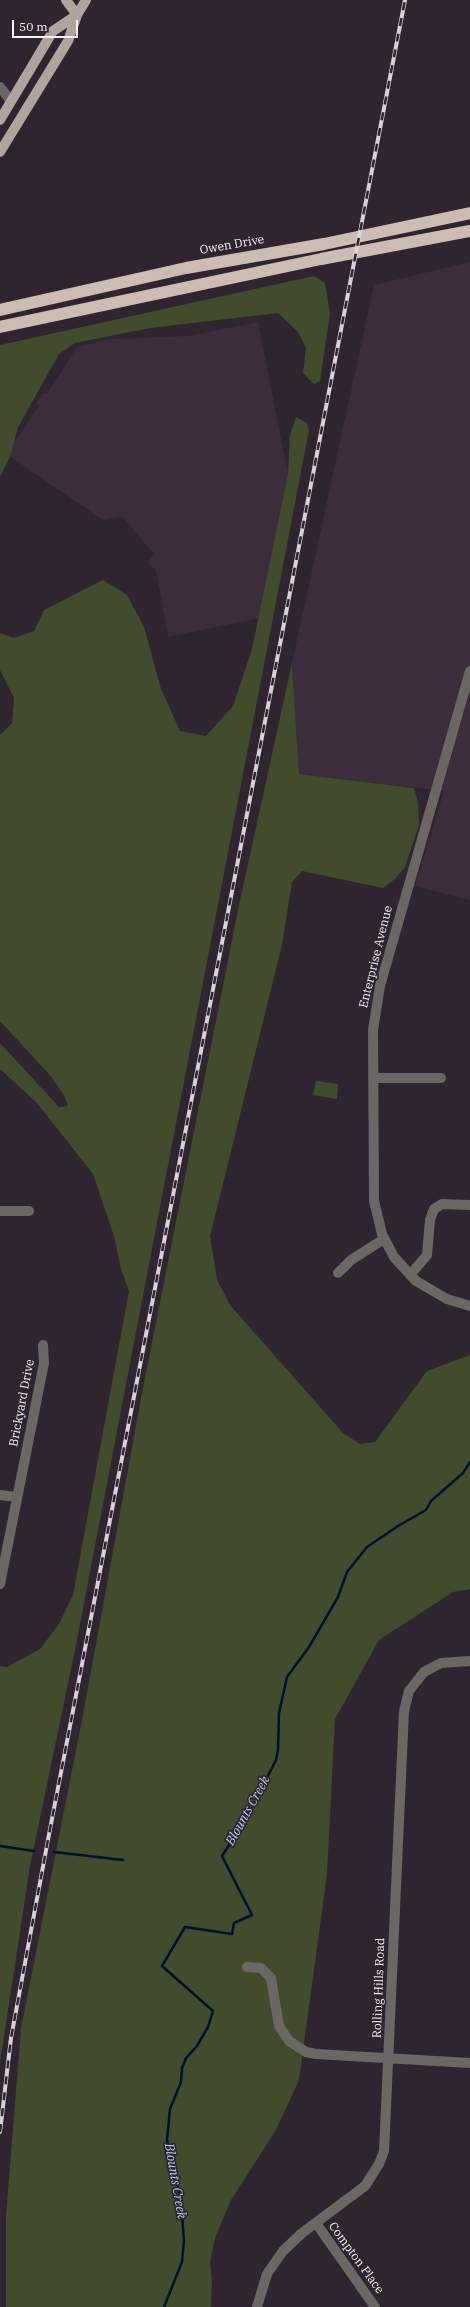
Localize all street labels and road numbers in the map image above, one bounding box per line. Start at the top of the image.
street label: Owen Drive [199,232,265,258]
street label: Enterprise Avenue [356,904,396,1010]
street label: Brickyard Drive [6,1358,38,1448]
street label: Rolling Hills Road [370,1938,388,2038]
street label: Compton Place [325,2219,387,2297]

